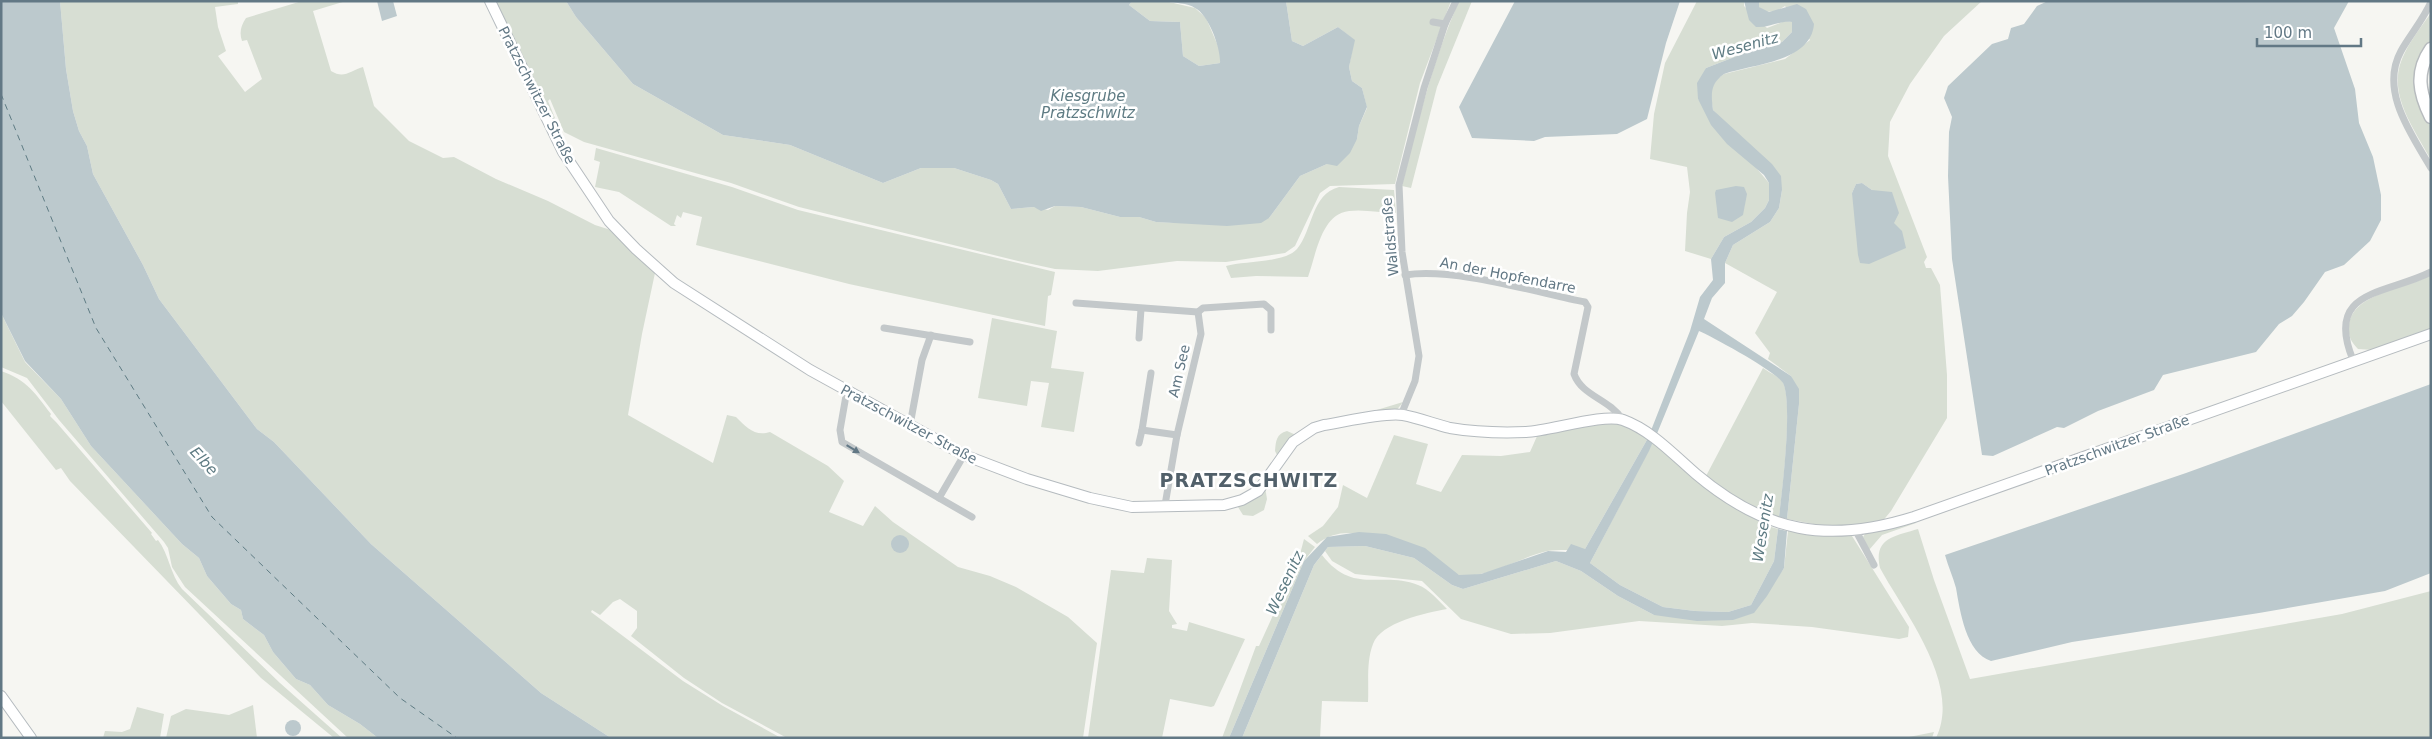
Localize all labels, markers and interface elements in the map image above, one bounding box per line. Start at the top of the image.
scale bar [2257,15,2361,47]
street label: Pratzschwitzer Straße [495,23,579,167]
text: 100 m [2264,24,2312,42]
water label: Wesenitz [1710,28,1782,64]
water label: Kiesgrube Pratzschwitz [1041,87,1136,122]
street label: Waldstraße [1379,197,1401,277]
street label: An der Hopfendarre [1439,254,1577,296]
street label: Am See [1165,343,1193,399]
street label: Pratzschwitzer Straße [838,381,980,467]
street label: Pratzschwitzer Straße [2043,411,2191,479]
water label: Elbe [186,443,222,479]
one-way arrow [847,445,860,454]
district label: PRATZSCHWITZ [1160,469,1338,491]
water label: Wesenitz [1749,492,1777,563]
water label: Wesenitz [1262,547,1308,618]

